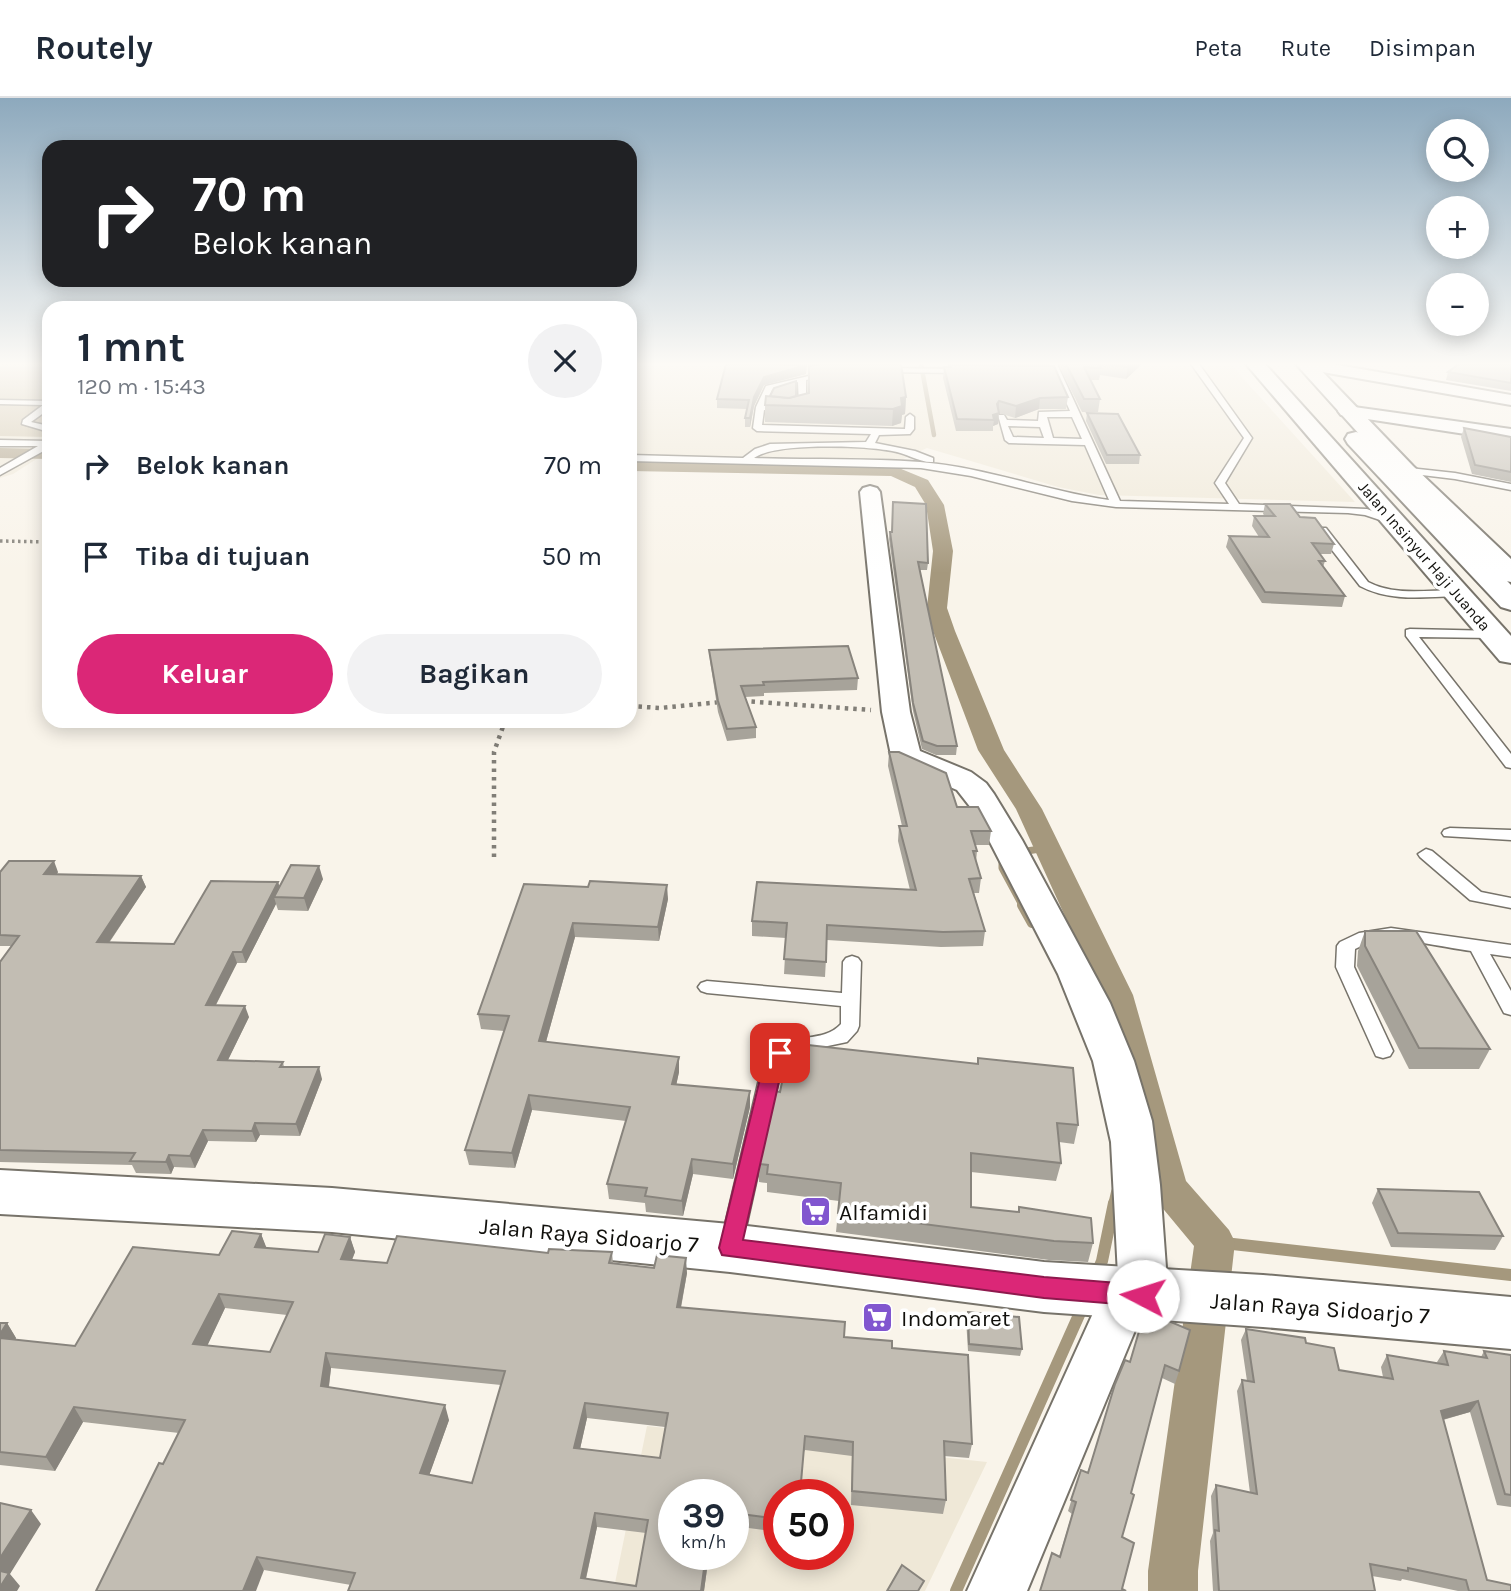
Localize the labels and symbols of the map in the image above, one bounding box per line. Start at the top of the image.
street label: Jalan Insinyur Haji Juanda [1355,478,1495,635]
pin [750,1023,810,1083]
supermarket icon: Alfamidi [799,1195,833,1229]
place label: Alfamidi [839,1199,928,1226]
street label: Jalan Raya Sidoarjo 7 [478,1212,700,1259]
position arrow [1106,1259,1180,1333]
street label: Jalan Raya Sidoarjo 7 [1209,1287,1431,1330]
supermarket icon: Indomaret [861,1301,895,1335]
place label: Indomaret [901,1305,1011,1332]
speed limit sign: 50 [763,1479,854,1570]

